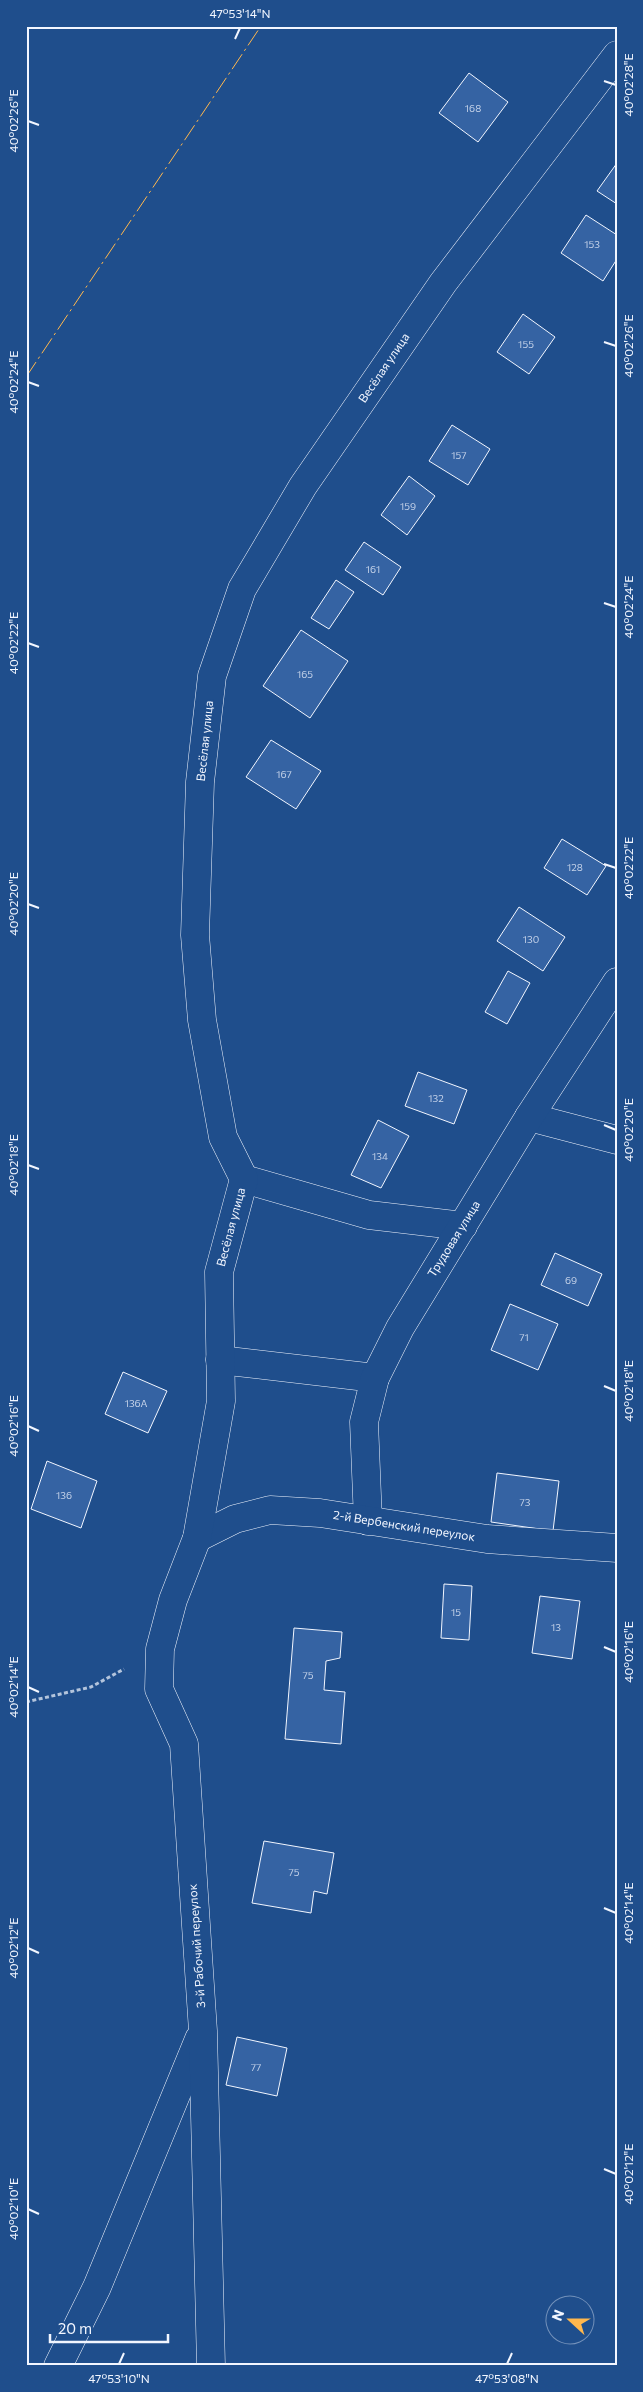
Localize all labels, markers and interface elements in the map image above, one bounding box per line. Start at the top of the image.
text: 47°53'14"N [209,6,271,20]
text: 40°02'28"E [621,53,635,117]
text: 40°02'26"E [6,89,20,153]
house number: 168 [465,102,481,114]
house number: 153 [584,238,600,250]
text: 40°02'26"E [621,314,635,378]
street label: Весёлая улица [355,330,412,405]
house number: 155 [518,338,534,350]
text: 40°02'24"E [6,351,20,413]
house number: 157 [451,449,467,461]
house number: 159 [400,500,416,512]
house number: 161 [366,563,380,575]
text: 40°02'24"E [621,576,635,638]
text: 40°02'22"E [6,612,20,674]
house number: 165 [297,668,313,680]
street label: Весёлая улица [193,700,215,782]
house number: 167 [276,768,292,780]
text: 40°02'22"E [621,837,635,899]
house number: 128 [567,861,583,873]
text: 40°02'20"E [6,872,20,936]
house number: 130 [523,933,539,945]
house number: 132 [428,1092,444,1104]
text: 40°02'20"E [621,1098,635,1162]
text: 40°02'18"E [6,1134,20,1196]
house number: 134 [372,1150,388,1162]
street label: Весёлая улица [213,1186,247,1268]
street label: Трудовая улица [424,1198,482,1279]
house number: 69 [565,1274,577,1286]
house number: 71 [519,1331,529,1343]
text: 40°02'18"E [621,1360,635,1422]
text: 40°02'16"E [6,1395,20,1457]
house number: 136А [125,1397,147,1409]
house number: 136 [56,1489,72,1501]
house number: 73 [520,1496,531,1508]
street label: 2-й Вербенский переулок [332,1507,477,1543]
house number: 15 [451,1606,461,1618]
house number: 13 [551,1621,561,1633]
text: 40°02'16"E [621,1621,635,1683]
text: 40°02'14"E [6,1656,20,1718]
house number: 75 [303,1669,314,1681]
house number: 75 [289,1866,300,1878]
text: 40°02'14"E [621,1882,635,1944]
street label: 3-й Рабочий переулок [185,1883,207,2009]
text: 40°02'12"E [6,1918,20,1978]
house number: 77 [251,2061,261,2073]
text: 40°02'12"E [621,2144,635,2204]
text: 40°02'10"E [6,2178,20,2240]
north arrow [546,2294,596,2344]
text: N [548,2307,567,2323]
scale bar [50,2312,168,2344]
text: 20 m [58,2319,92,2337]
text: 47°53'10"N [88,2371,150,2385]
text: 47°53'08"N [475,2371,539,2385]

